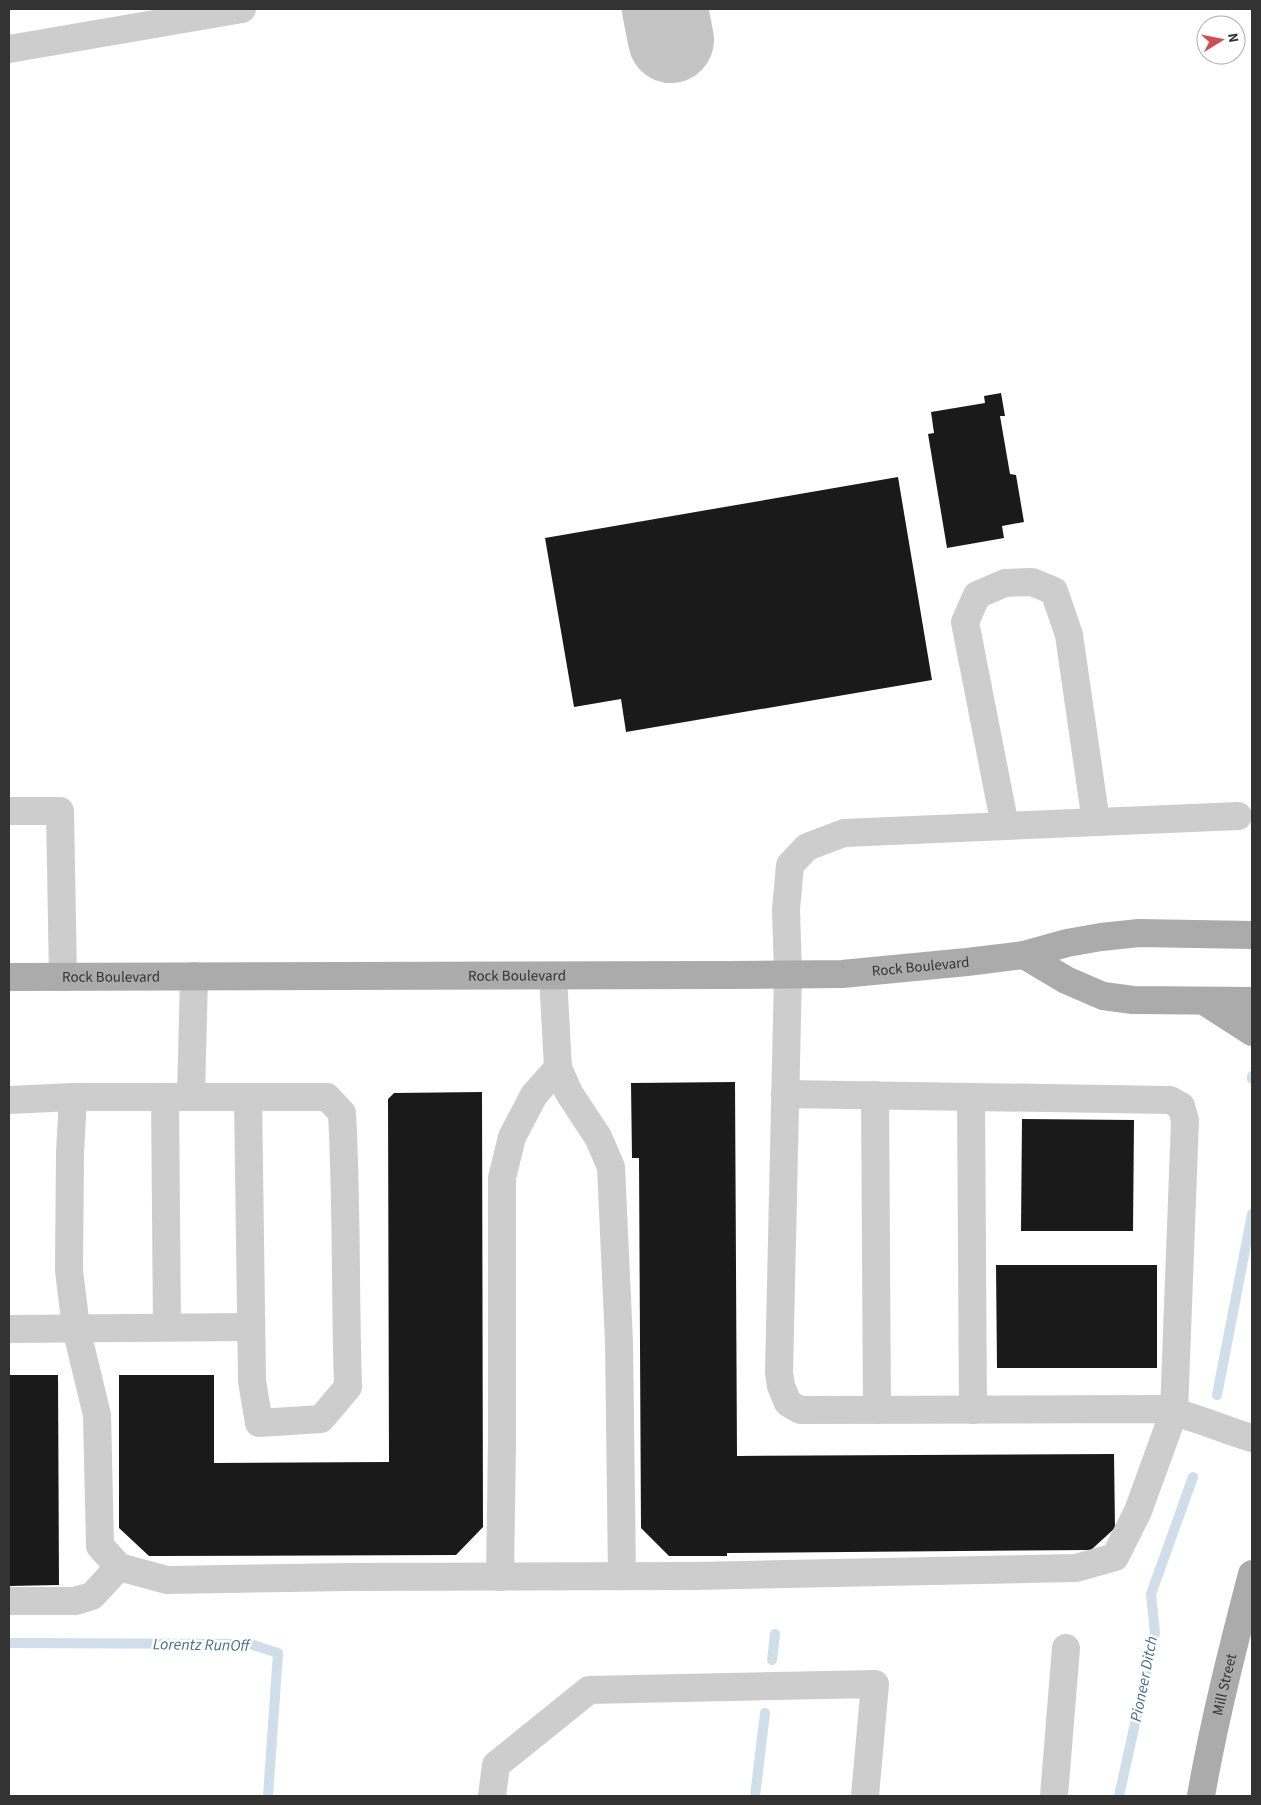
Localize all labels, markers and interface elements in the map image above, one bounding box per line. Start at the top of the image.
north arrow [1196,15,1246,65]
text: N [1222,32,1243,44]
street label: Rock Boulevard [871,951,970,982]
street label: Rock Boulevard [468,965,566,986]
street label: Rock Boulevard [62,966,160,987]
water label: Lorentz RunOff [153,1633,252,1657]
water label: Pioneer Ditch [1125,1634,1163,1724]
street label: Mill Street [1207,1651,1242,1717]

